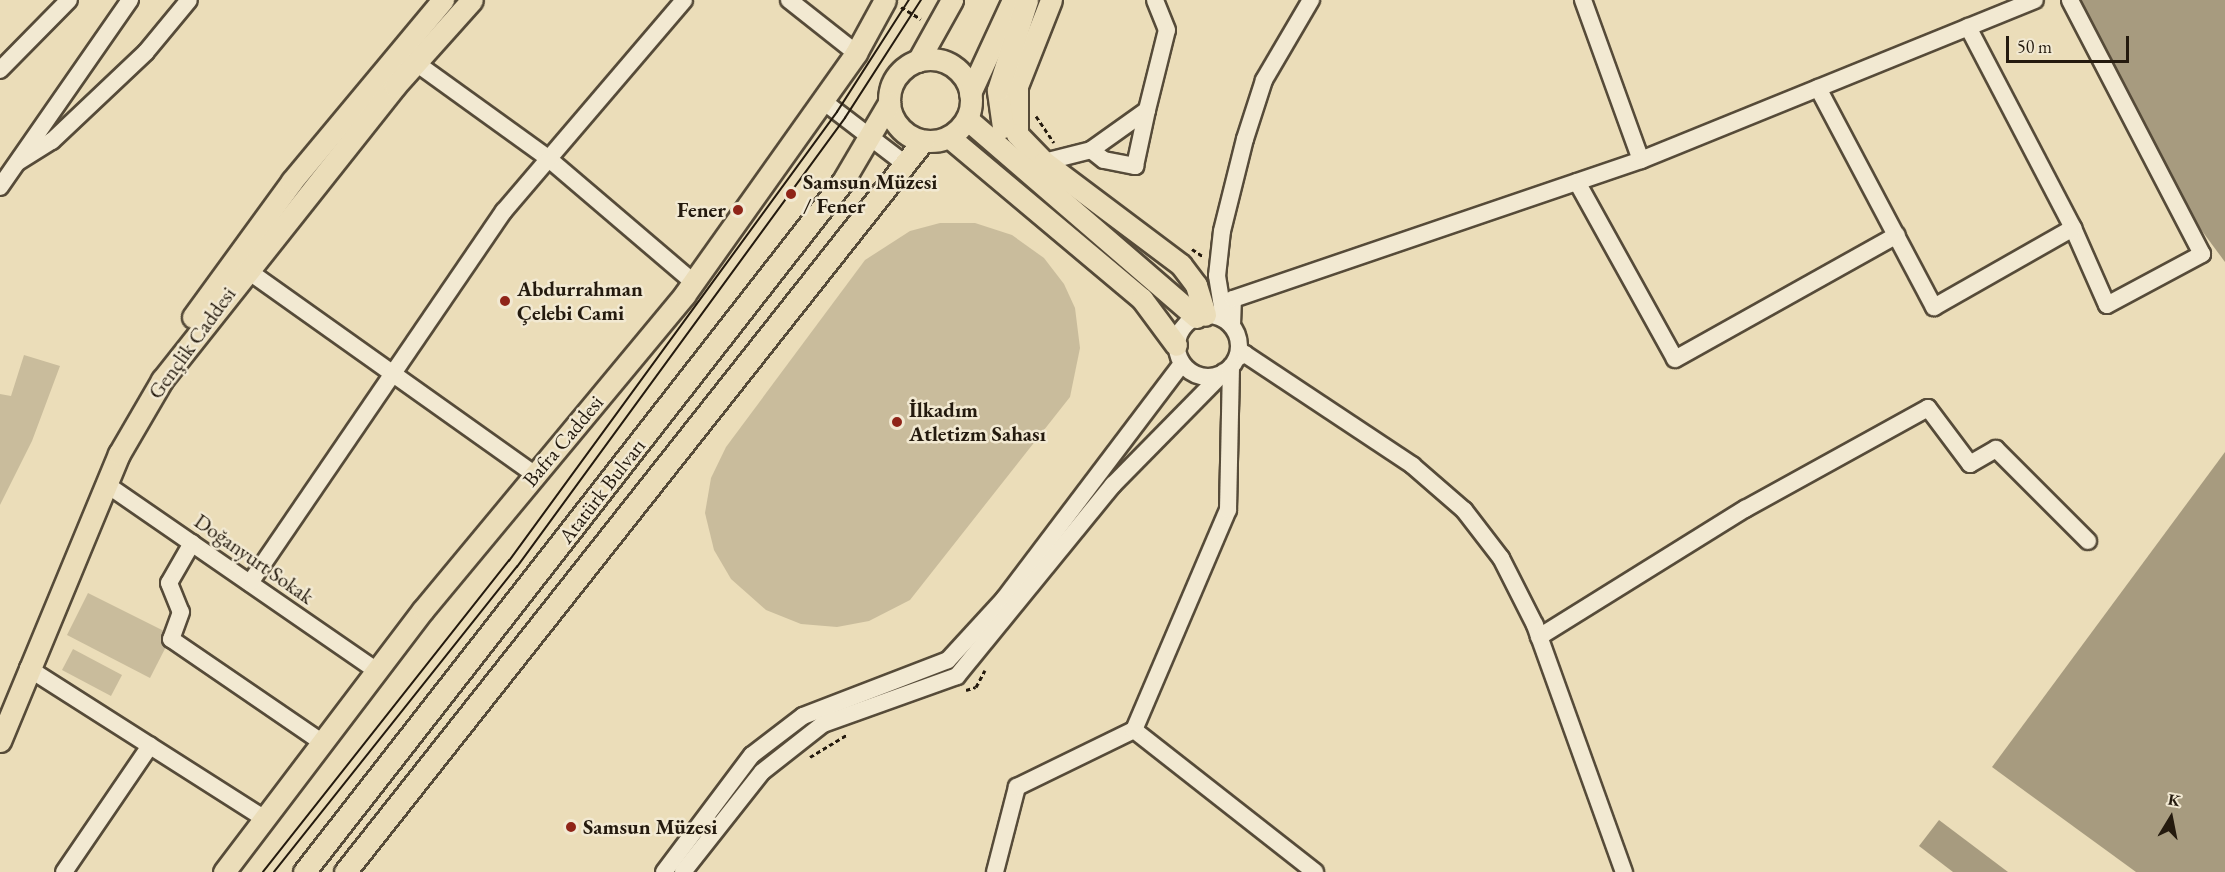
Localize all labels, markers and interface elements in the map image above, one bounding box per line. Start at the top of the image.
scale bar [2009,24,2132,62]
text: 50 m [2017,35,2052,58]
place label: Samsun Müzesi / Fener [803,169,938,219]
marker: Samsun Müzesi / Fener [784,187,798,201]
place label: Fener [677,197,726,223]
marker: Fener [731,203,745,217]
place label: Abdurrahman Çelebi Cami [517,276,643,326]
street label: Gençlik Caddesi [143,282,241,404]
marker: Abdurrahman Çelebi Cami [498,294,512,308]
street label: Bafra Caddesi [517,390,609,492]
place label: İlkadım Atletizm Sahası [909,397,1046,447]
marker: İlkadım Atletizm Sahası [890,415,904,429]
street label: Atatürk Bulvarı [553,434,651,548]
street label: Doğanyurt Sokak [189,509,319,609]
north arrow [2141,788,2201,848]
text: K [2166,788,2182,811]
place label: Samsun Müzesi [583,814,718,840]
marker: Samsun Müzesi [564,820,578,834]

